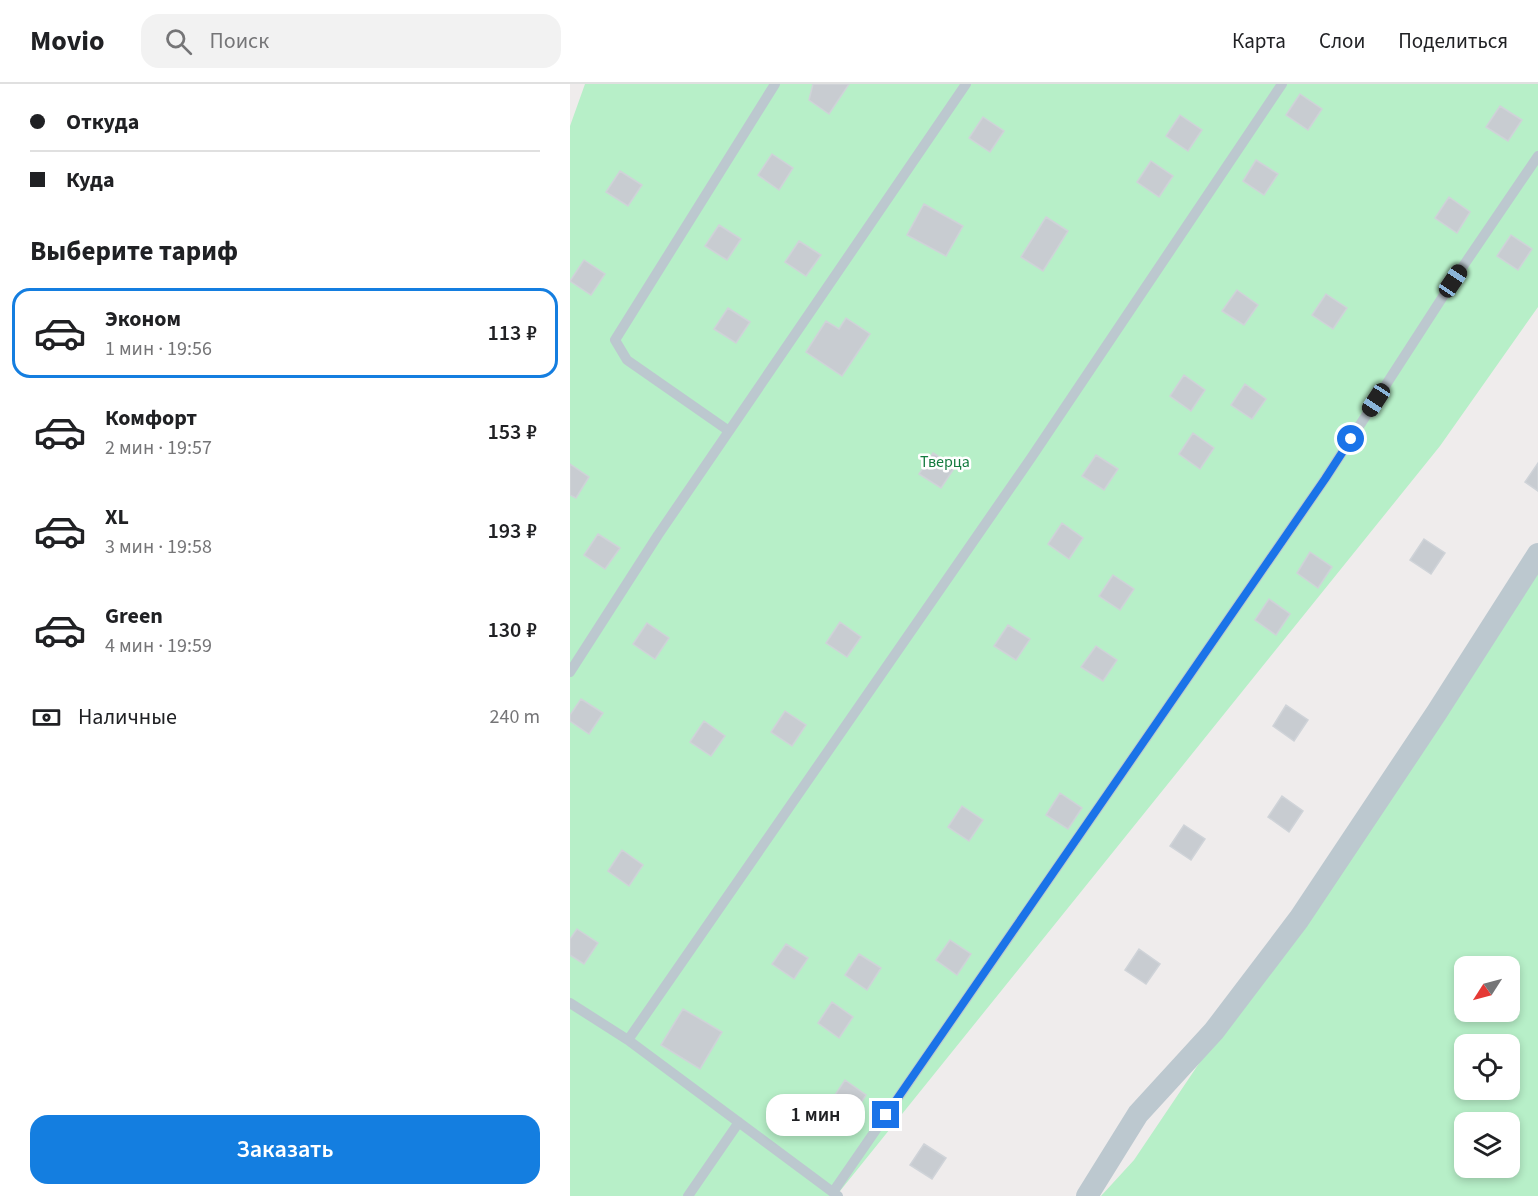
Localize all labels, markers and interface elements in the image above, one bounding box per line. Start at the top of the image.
search box [141,14,561,68]
text: Movio [30,21,105,61]
icon: search [162,25,195,58]
text: Поиск [210,25,269,57]
text: Карта [1232,26,1286,56]
text: Слои [1319,26,1365,56]
text: Поделиться [1398,26,1508,56]
text: Откуда [66,106,139,138]
text: Куда [66,164,115,196]
text: Выберите тариф [30,232,238,271]
car [1435,261,1471,301]
text: Эконом [105,303,181,335]
icon: car [33,306,87,360]
text: 113 ₽ [487,317,537,349]
text: 1 мин · 19:56 [105,335,212,363]
car [1359,380,1393,420]
text: Комфорт [105,402,197,434]
icon: car [33,405,87,459]
text: 153 ₽ [487,416,537,448]
route start [1337,425,1364,452]
text: 2 мин · 19:57 [105,434,212,462]
park label: Тверца [920,451,970,473]
text: XL [105,501,129,533]
icon: car [33,504,87,558]
text: 193 ₽ [487,515,537,547]
text: 3 мин · 19:58 [105,533,212,561]
text: Green [105,600,163,632]
icon: car [33,603,87,657]
text: 130 ₽ [487,614,537,646]
text: 4 мин · 19:59 [105,632,212,660]
icon: cash [30,701,63,734]
text: Наличные [78,701,177,733]
text: 240 m [490,703,540,731]
north arrow [1454,956,1520,1022]
map controls [1454,956,1520,1178]
button: locate [1454,1034,1520,1100]
callout: 1 мин [766,1094,865,1136]
text: 1 мин [790,1101,841,1129]
route end [872,1101,899,1128]
button: layers [1454,1112,1520,1178]
button: Заказать [30,1115,540,1184]

